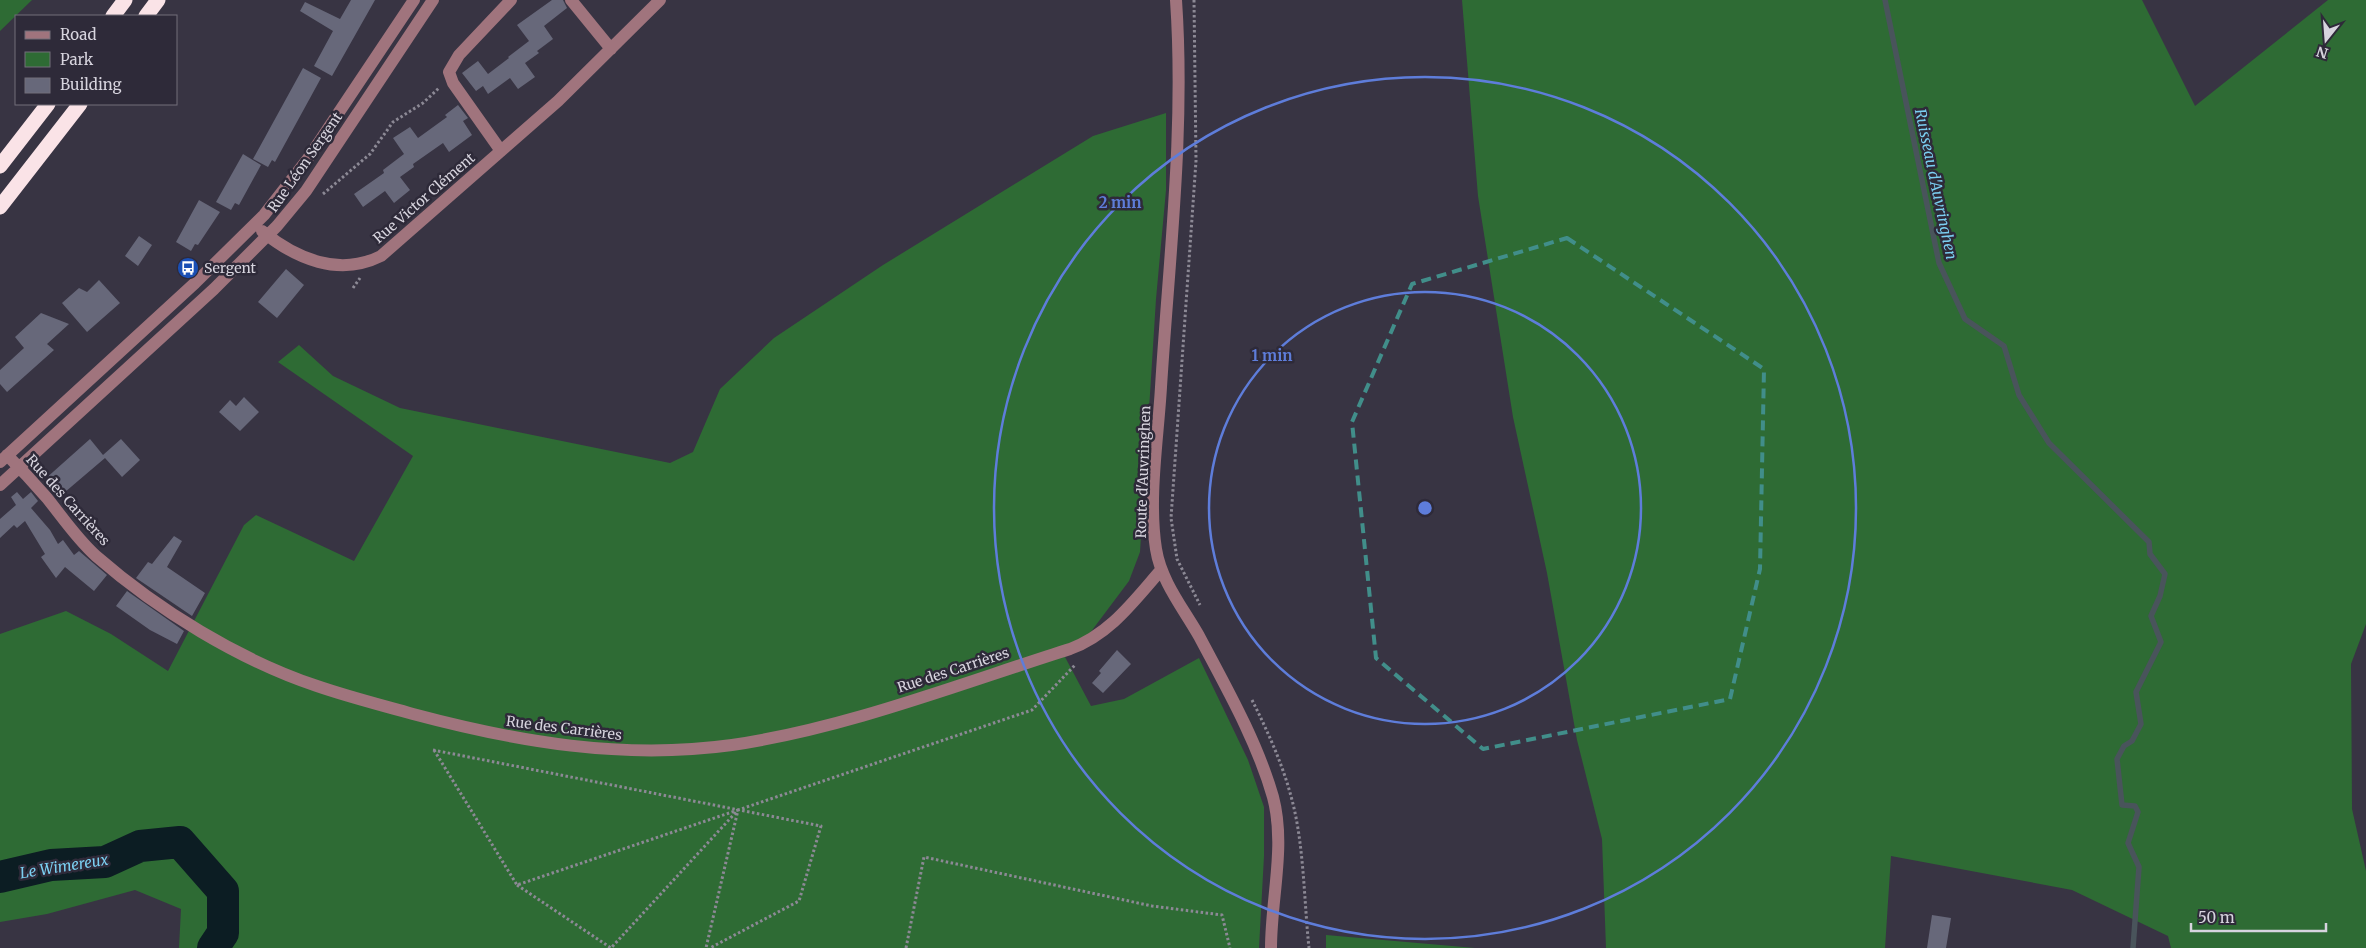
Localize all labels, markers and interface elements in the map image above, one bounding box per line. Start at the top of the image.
legend [15,15,178,105]
north arrow [2301,15,2351,65]
text: Road [60,25,96,44]
text: N [2314,42,2330,63]
text: Park [60,50,94,69]
text: Building [60,75,122,94]
water label: Ruisseau d'Auvringhen [1911,107,1961,261]
street label: Rue Léon Sergent [264,108,347,215]
street label: Rue Victor Clément [369,149,479,247]
text: 2 min [1099,193,1141,212]
bus stop icon: Sergent [176,256,200,280]
place label: Sergent [204,259,256,277]
text: 1 min [1252,346,1292,365]
street label: Route d'Auvringhen [1132,405,1154,539]
street label: Rue des Carrières [22,451,114,549]
centre of rings [1416,499,1434,517]
street label: Rue des Carrières [895,643,1011,697]
street label: Rue des Carrières [505,712,623,744]
water label: Le Wimereux [18,850,110,882]
scale bar [2191,900,2326,932]
text: 50 m [2198,908,2235,927]

